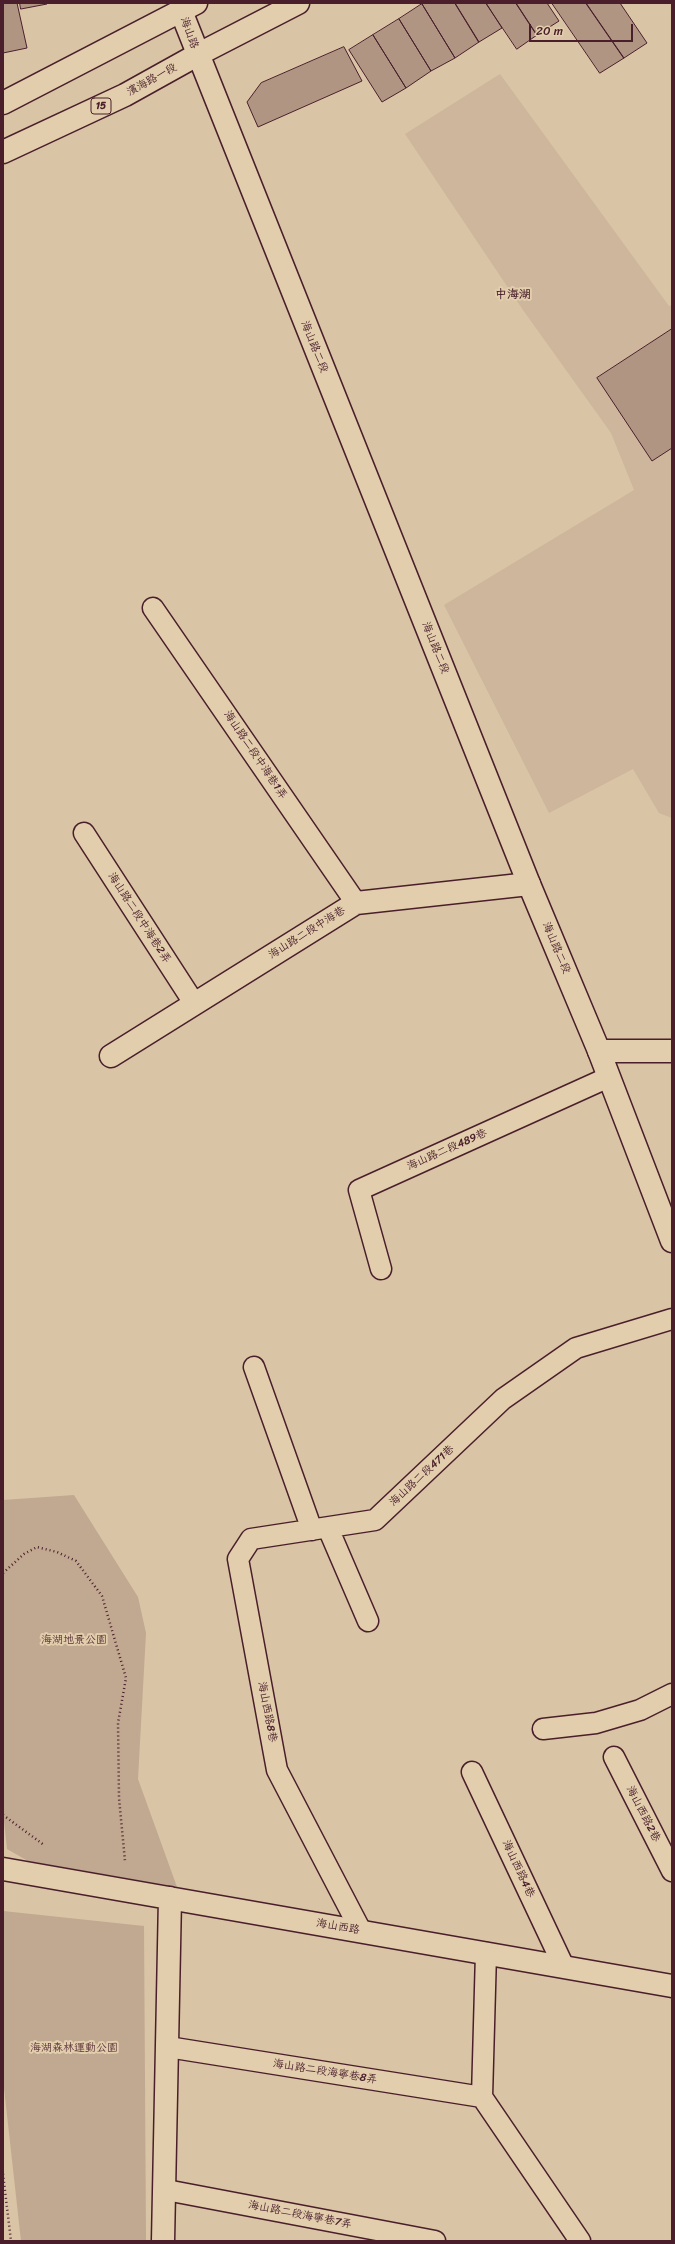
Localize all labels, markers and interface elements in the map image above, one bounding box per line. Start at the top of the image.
street label: 海山路 [177,15,201,51]
scale bar [531,16,635,42]
text: 20 m [536,20,563,42]
street label: 濱海路一段 [125,61,179,99]
road number: 15 [91,98,111,114]
district label: 中海湖 [495,288,531,302]
street label: 海山路二段 [298,319,330,375]
street label: 海山路二段 [419,620,451,676]
street label: 海山路二段中海巷1弄 [221,708,289,802]
street label: 海山路二段中海巷2弄 [105,870,173,966]
street label: 海山路二段中海巷 [266,904,348,962]
street label: 海山路二段 [539,920,573,976]
street label: 海山路二段489巷 [405,1126,489,1174]
street label: 海山路二段471巷 [387,1443,457,1509]
park label: 海湖地景公園 [41,1633,107,1647]
street label: 海山西路8巷 [255,1680,279,1744]
street label: 海山西路2巷 [623,1784,663,1844]
street label: 海山西路4巷 [499,1838,537,1900]
street label: 海山西路 [315,1917,361,1937]
park label: 海湖森林運動公園 [30,2041,118,2055]
street label: 海山路二段海寧巷8弄 [272,2057,378,2087]
street label: 海山路二段海寧巷7弄 [247,2198,353,2232]

